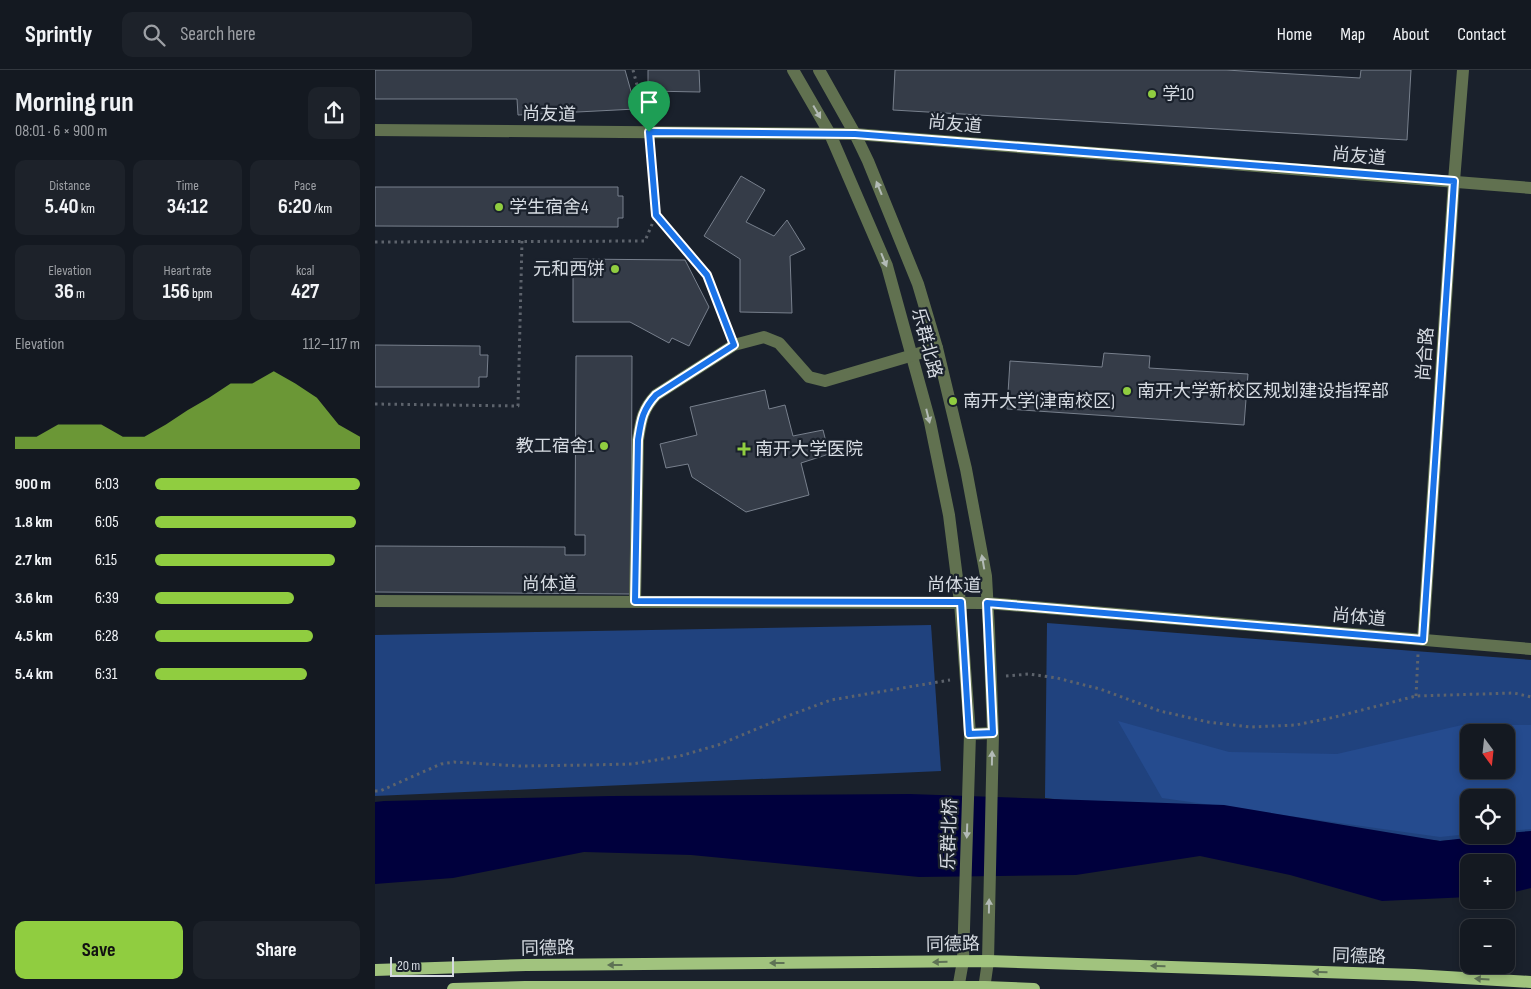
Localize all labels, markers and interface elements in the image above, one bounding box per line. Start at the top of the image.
search box [122,12,472,57]
text: Sprintly [25,20,92,49]
icon: search [140,21,168,49]
text: Search here [180,23,256,46]
text: Home [1277,24,1312,45]
text: Map [1340,24,1365,45]
text: About [1393,24,1429,45]
text: Contact [1457,24,1506,45]
pin [628,81,670,132]
place label: 学10 [1162,84,1194,105]
text: Morning run [15,86,134,119]
button: share [308,87,360,139]
icon: arrive [635,88,663,116]
marker: 学10 [1146,88,1158,100]
street label: 尚友道 [522,104,576,125]
one-way arrow [813,105,821,120]
street label: 尚友道 [927,112,983,137]
text: 08:01 · 6 × 900 m [15,122,107,141]
street label: 尚友道 [1331,144,1387,169]
text: Distance [49,177,90,194]
text: Time [176,177,199,194]
text: Pace [294,177,316,194]
one-way arrow [874,181,882,195]
text: 5.40 [45,194,78,219]
text: 34:12 [167,194,208,219]
text: 6:20 [278,194,312,219]
place label: 学生宿舍4 [509,197,589,218]
text: km [78,200,95,217]
text: /km [312,200,332,217]
marker: 学生宿舍4 [493,201,505,213]
one-way arrow [881,253,889,267]
place label: 元和西饼 [533,259,605,280]
text: Elevation [48,262,91,279]
text: Heart rate [164,262,211,279]
text: kcal [296,262,314,279]
marker: 元和西饼 [609,263,621,275]
text: 36 [55,279,74,304]
text: 156 [162,279,190,304]
text: 427 [291,279,319,304]
text: m [74,285,85,302]
text: bpm [190,285,213,302]
street label: 乐群北路 [907,306,946,381]
street label: 尚合路 [1413,326,1438,382]
text: Elevation [15,335,64,354]
text: 112–117 m [303,335,360,354]
place label: 南开大学新校区规划建设指挥部 [1137,381,1389,402]
marker: 南开大学新校区规划建设指挥部 [1121,385,1133,397]
place label: 南开大学(津南校区) [963,391,1115,412]
marker: 南开大学(津南校区) [947,395,959,407]
one-way arrow [924,409,932,424]
place label: 教工宿舍1 [516,436,595,457]
place label: 南开大学医院 [755,439,863,460]
marker: 教工宿舍1 [598,440,610,452]
marker: 南开大学医院 [737,442,751,456]
text: 900 m [15,475,51,494]
text: 6:03 [95,475,119,494]
text: 1.8 km [15,513,53,532]
text: 6:05 [95,513,119,532]
text: 2.7 km [15,551,52,570]
text: 6:15 [95,551,117,570]
one-way arrow [979,554,987,570]
street label: 尚体道 [522,574,576,595]
street label: 尚体道 [927,575,981,596]
text: 3.6 km [15,589,53,608]
text: 6:39 [95,589,119,608]
street label: 尚体道 [1331,605,1387,630]
text: 4.5 km [15,627,53,646]
text: 6:28 [95,627,119,646]
text: 5.4 km [15,665,53,684]
text: 6:31 [95,665,117,684]
north arrow [1460,724,1515,779]
map controls [1460,724,1515,974]
one-way arrow [989,749,997,765]
button: locate [1460,789,1515,844]
street label: 乐群北桥 [938,798,961,870]
one-way arrow [963,823,971,839]
button: + [1460,854,1515,909]
one-way arrow [985,898,993,914]
button: − [1460,919,1515,974]
button: Save [15,921,183,979]
button: Share [193,921,360,979]
street label: 同德路 [926,934,980,955]
street label: 同德路 [521,938,575,959]
street label: 同德路 [1332,945,1386,968]
scale bar [390,954,454,977]
text: 20 m [397,957,420,974]
one-way arrow [931,958,947,966]
one-way arrow [769,959,785,967]
one-way arrow [606,961,622,969]
one-way arrow [1149,962,1165,970]
one-way arrow [1312,968,1328,976]
one-way arrow [1474,975,1490,983]

